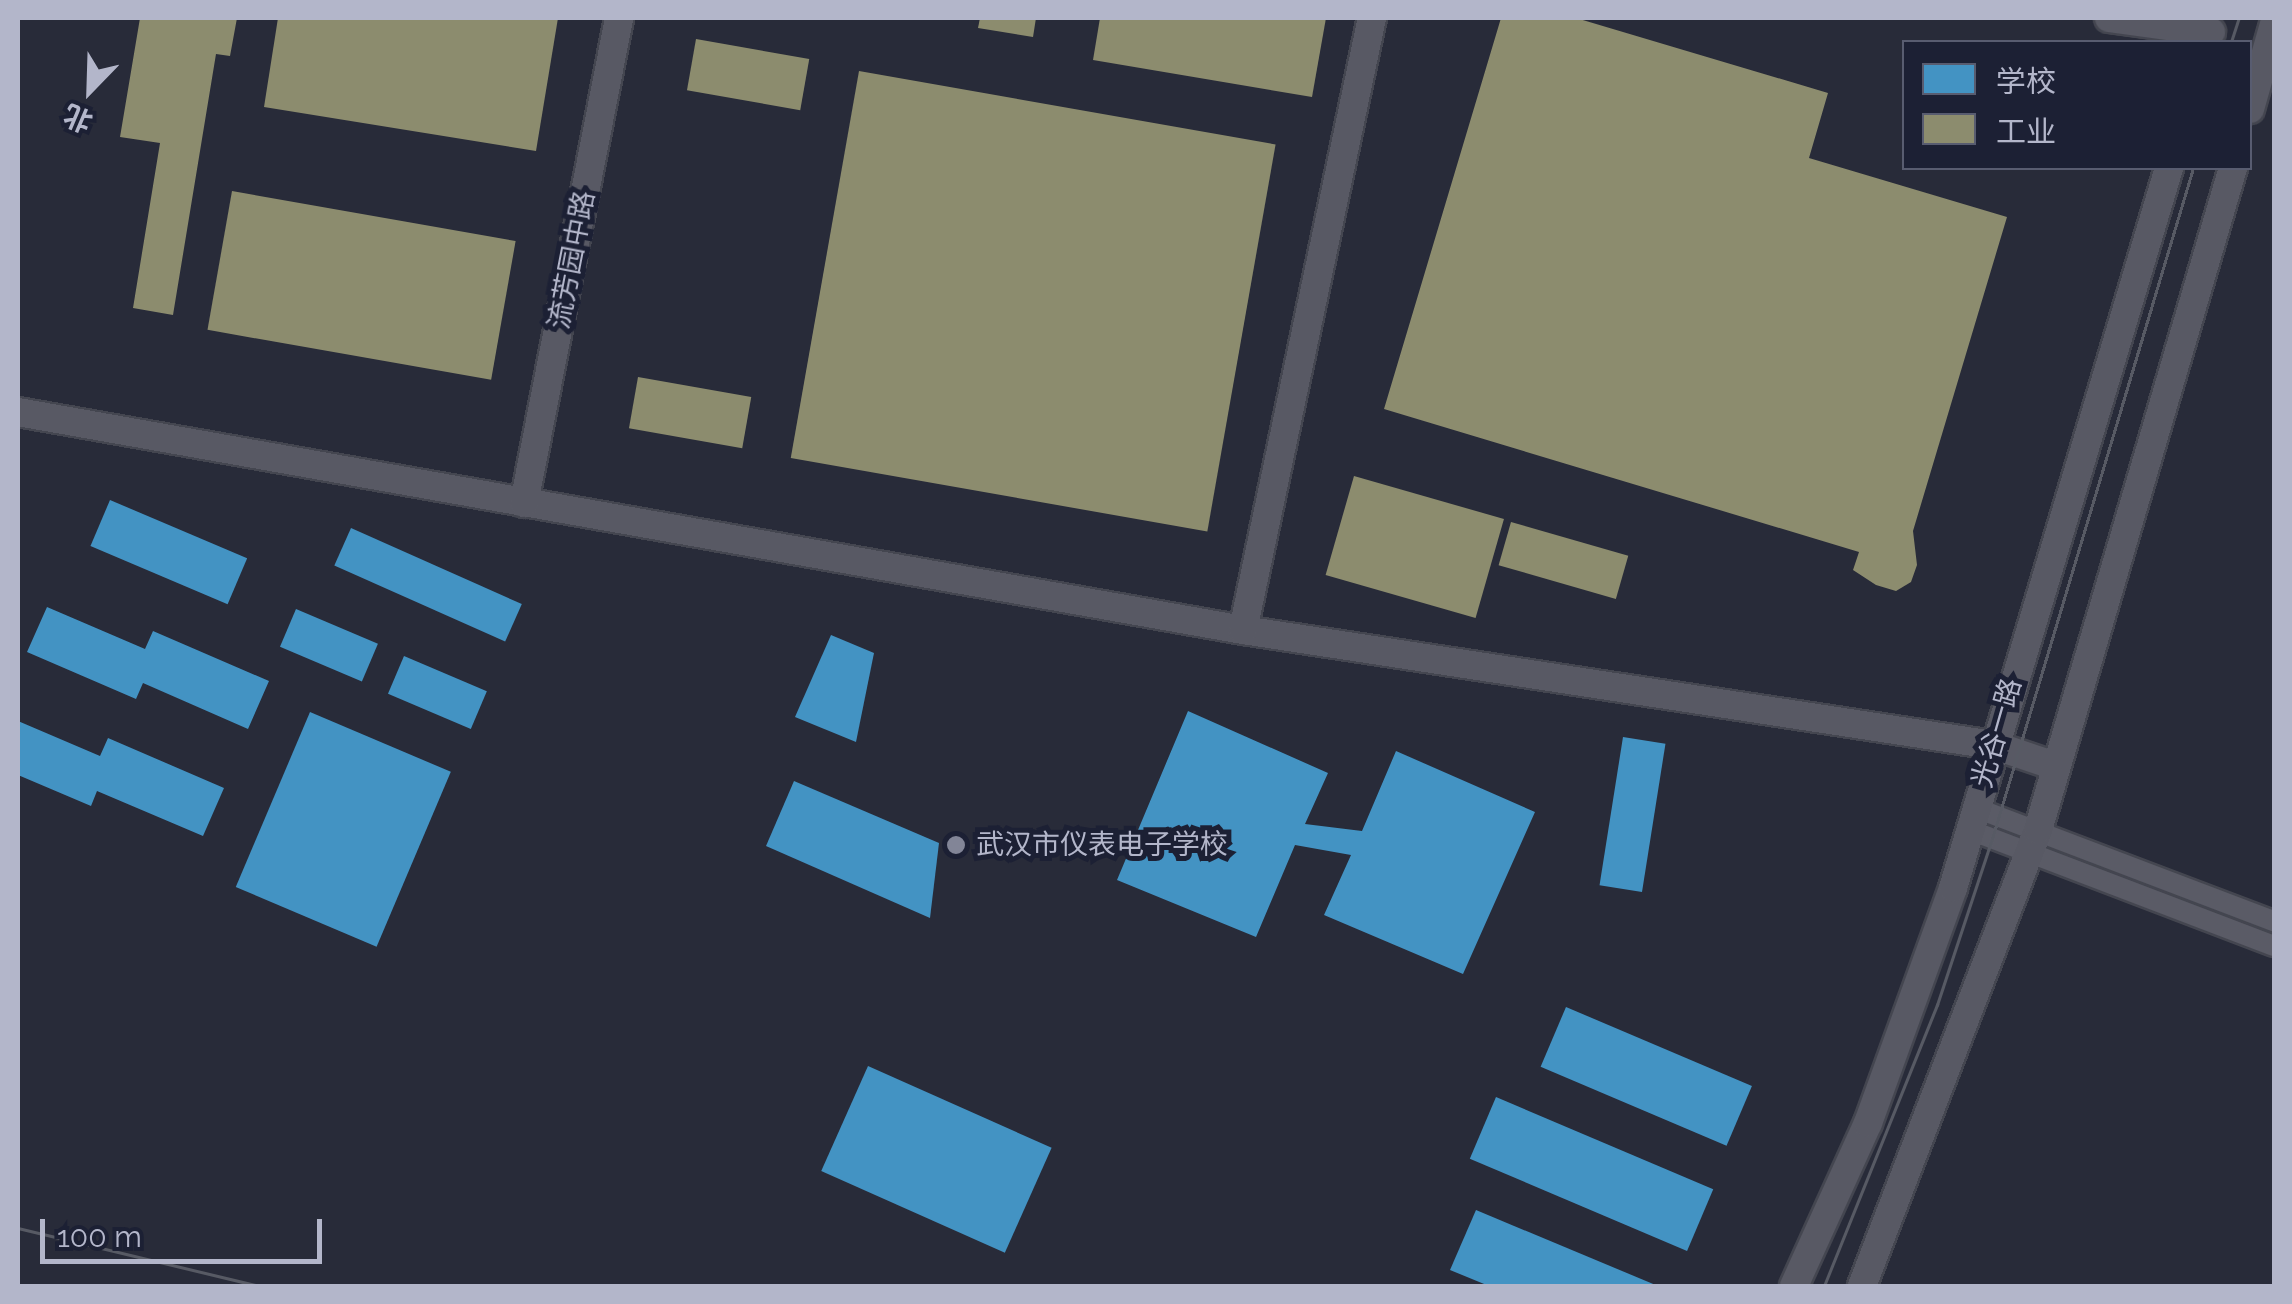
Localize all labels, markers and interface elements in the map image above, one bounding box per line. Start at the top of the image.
north arrow [40,40,140,140]
legend [1902,40,2252,170]
text: 学校 [1996,64,2056,99]
text: 北 [59,97,97,139]
text: 工业 [1996,114,2056,149]
street label: 流芳园中路 [542,188,602,332]
street label: 光谷一路 [1965,675,2029,791]
place label: 武汉市仪表电子学校 [976,828,1228,862]
marker: 武汉市仪表电子学校 [945,834,967,856]
scale bar [45,1199,328,1261]
text: 100 m [57,1219,142,1254]

